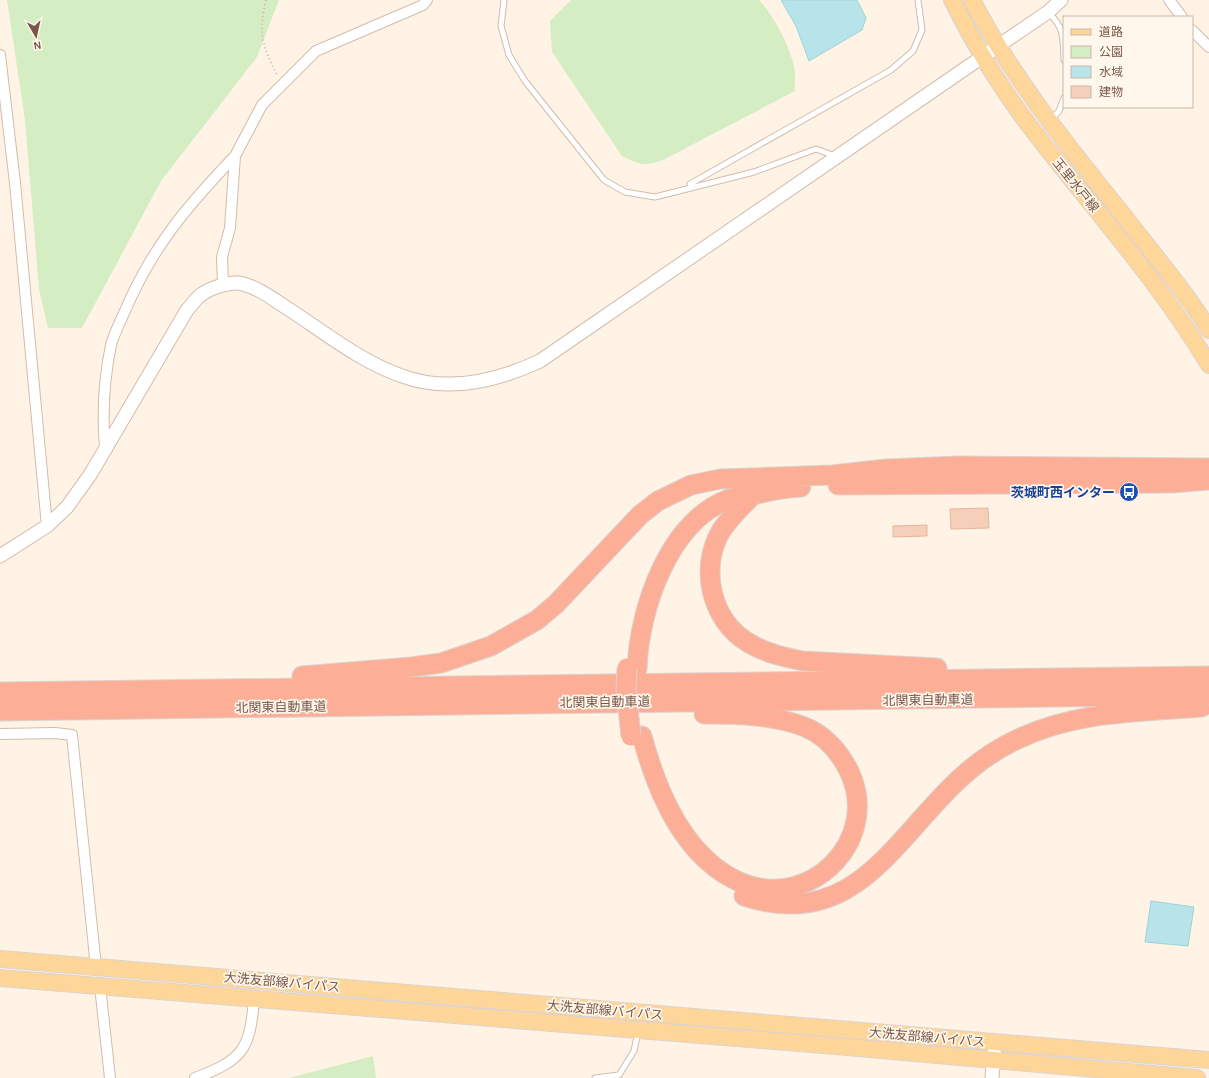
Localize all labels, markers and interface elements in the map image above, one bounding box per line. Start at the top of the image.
north arrow [16,16,56,56]
legend [1063,16,1193,108]
text: 道路 [1099,25,1123,39]
text: N [33,38,42,52]
text: 公園 [1099,45,1123,59]
text: 水域 [1099,65,1123,79]
text: 建物 [1099,85,1123,99]
street label: 玉里水戸線 [1050,155,1102,215]
bus stop icon: 茨城町西インター [1118,481,1140,503]
place label: 茨城町西インター [1011,485,1115,500]
street label: 北関東自動車道 [882,692,974,708]
street label: 北関東自動車道 [559,694,651,710]
street label: 北関東自動車道 [235,699,327,715]
street label: 大洗友部線バイパス [223,969,341,995]
street label: 大洗友部線バイパス [546,997,664,1023]
street label: 大洗友部線バイパス [868,1024,986,1050]

